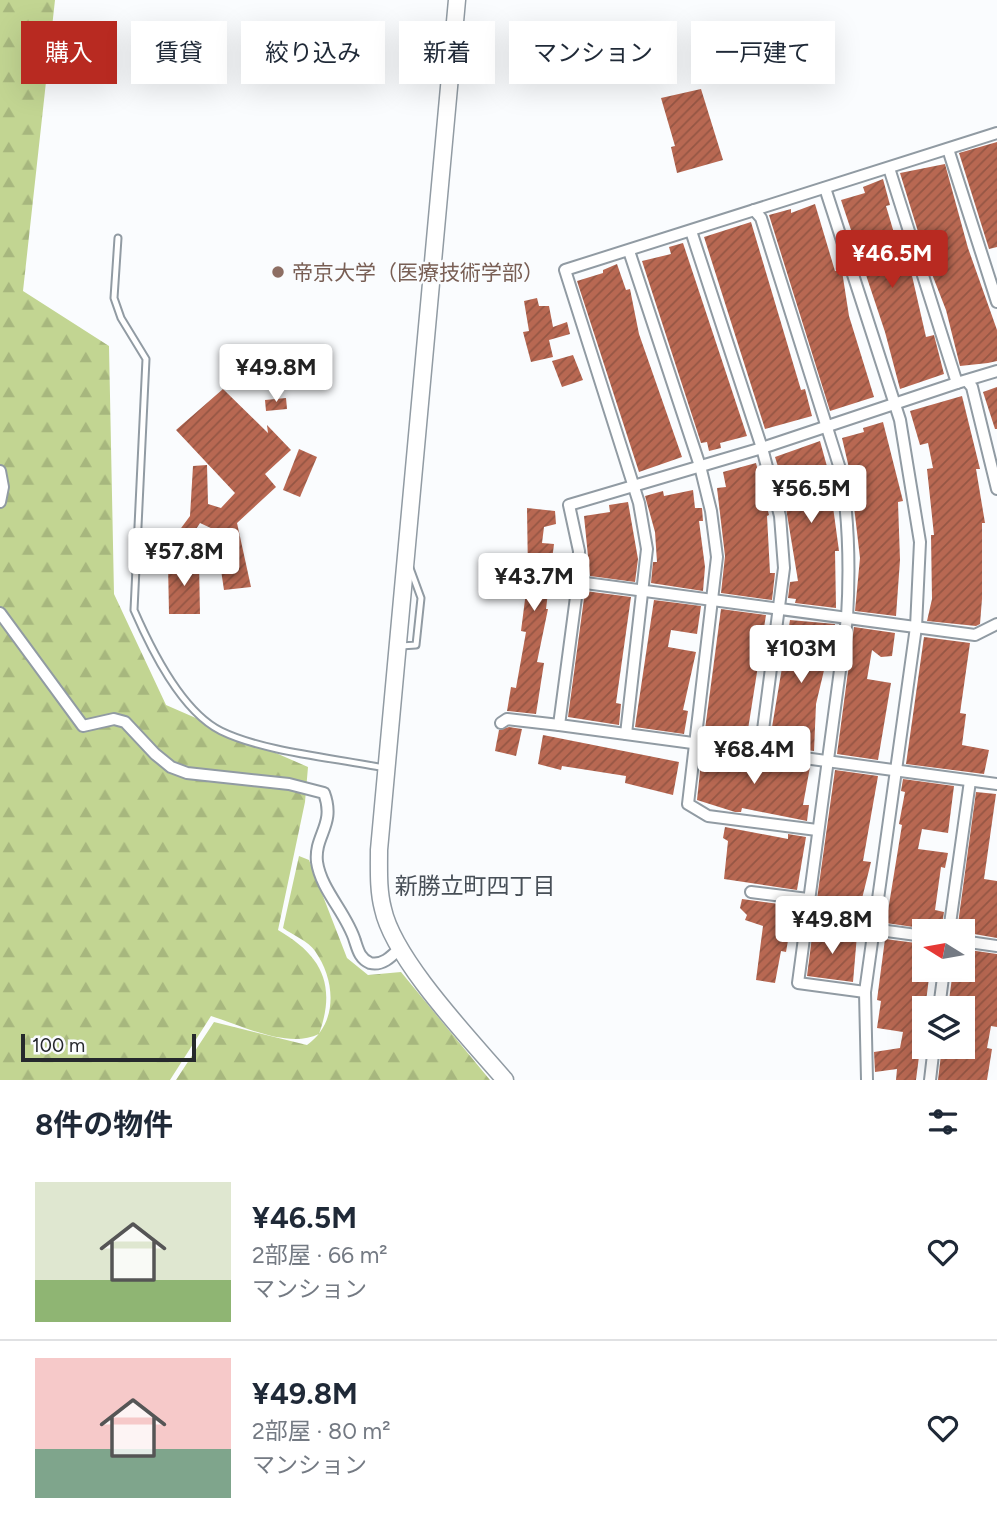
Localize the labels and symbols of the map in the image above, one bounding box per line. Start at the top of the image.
pin: ¥46.5M [835,230,949,290]
place label: 帝京大学（医療技術学部） [292,260,544,285]
marker: 帝京大学（医療技術学部） [270,264,286,280]
pin: ¥49.8M [219,344,333,404]
pin: ¥56.5M [754,466,868,525]
pin: ¥57.8M [127,528,241,588]
pin: ¥43.7M [477,554,591,613]
pin: ¥103M [752,626,850,685]
pin: ¥68.4M [697,726,811,786]
district label: 新勝立町四丁目 [395,872,556,900]
pin: ¥49.8M [775,897,889,956]
north arrow [912,919,975,982]
scale bar [21,1031,196,1063]

